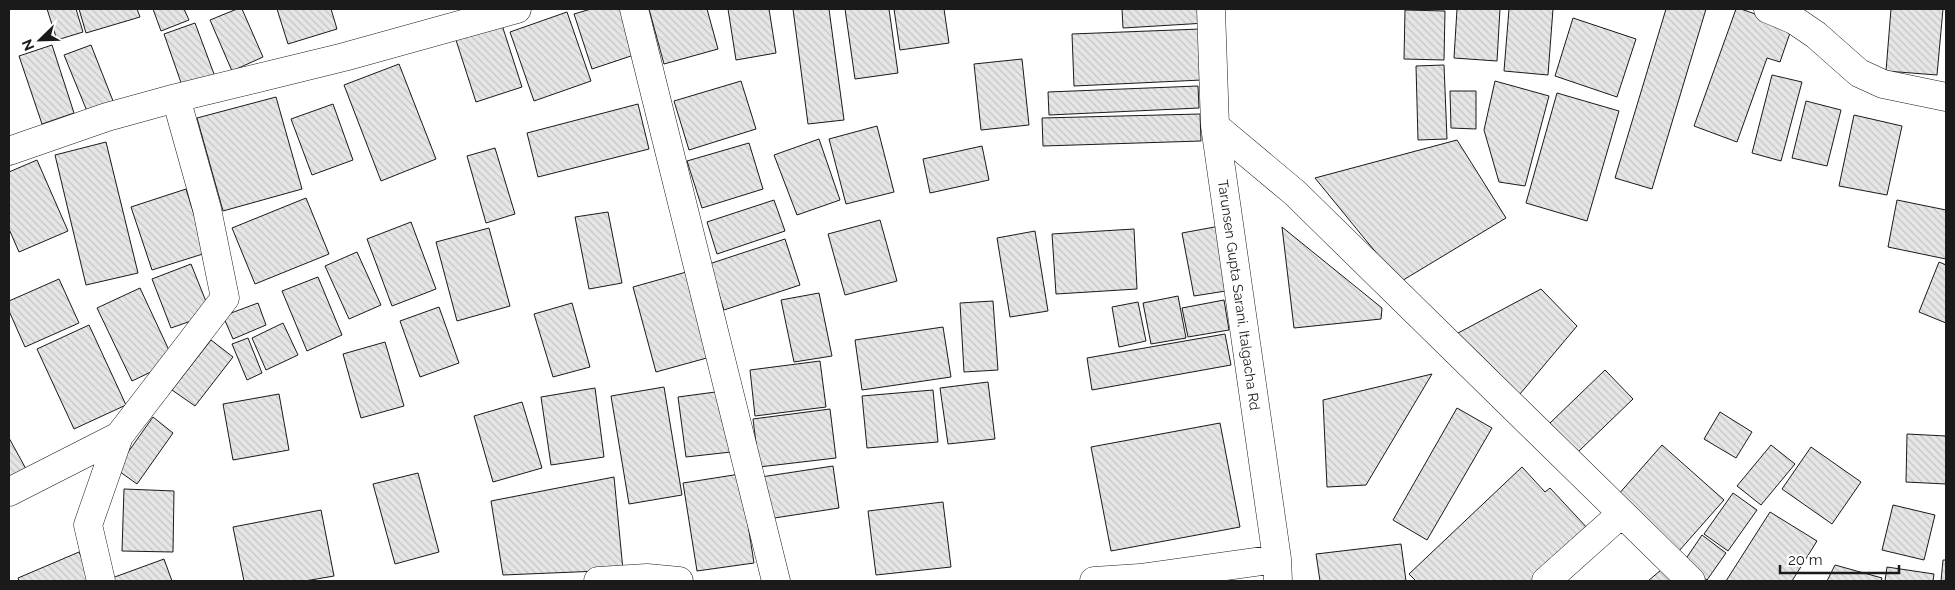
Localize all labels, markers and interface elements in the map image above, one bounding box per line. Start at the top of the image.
north arrow [15,15,65,65]
text: N [19,37,37,53]
street label: Tarunsen Gupta Sarani, Italgacha Rd [1215,179,1263,411]
scale bar [1780,542,1899,574]
text: 20 m [1788,551,1823,569]

